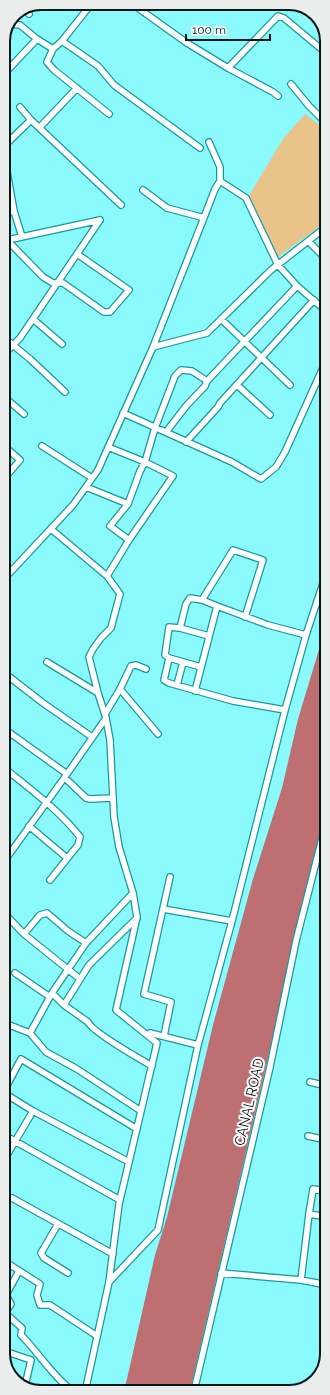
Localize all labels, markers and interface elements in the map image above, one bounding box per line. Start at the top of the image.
scale bar [186,16,270,42]
text: 100 m [192,23,226,37]
street label: CANAL ROAD [231,1057,267,1147]

